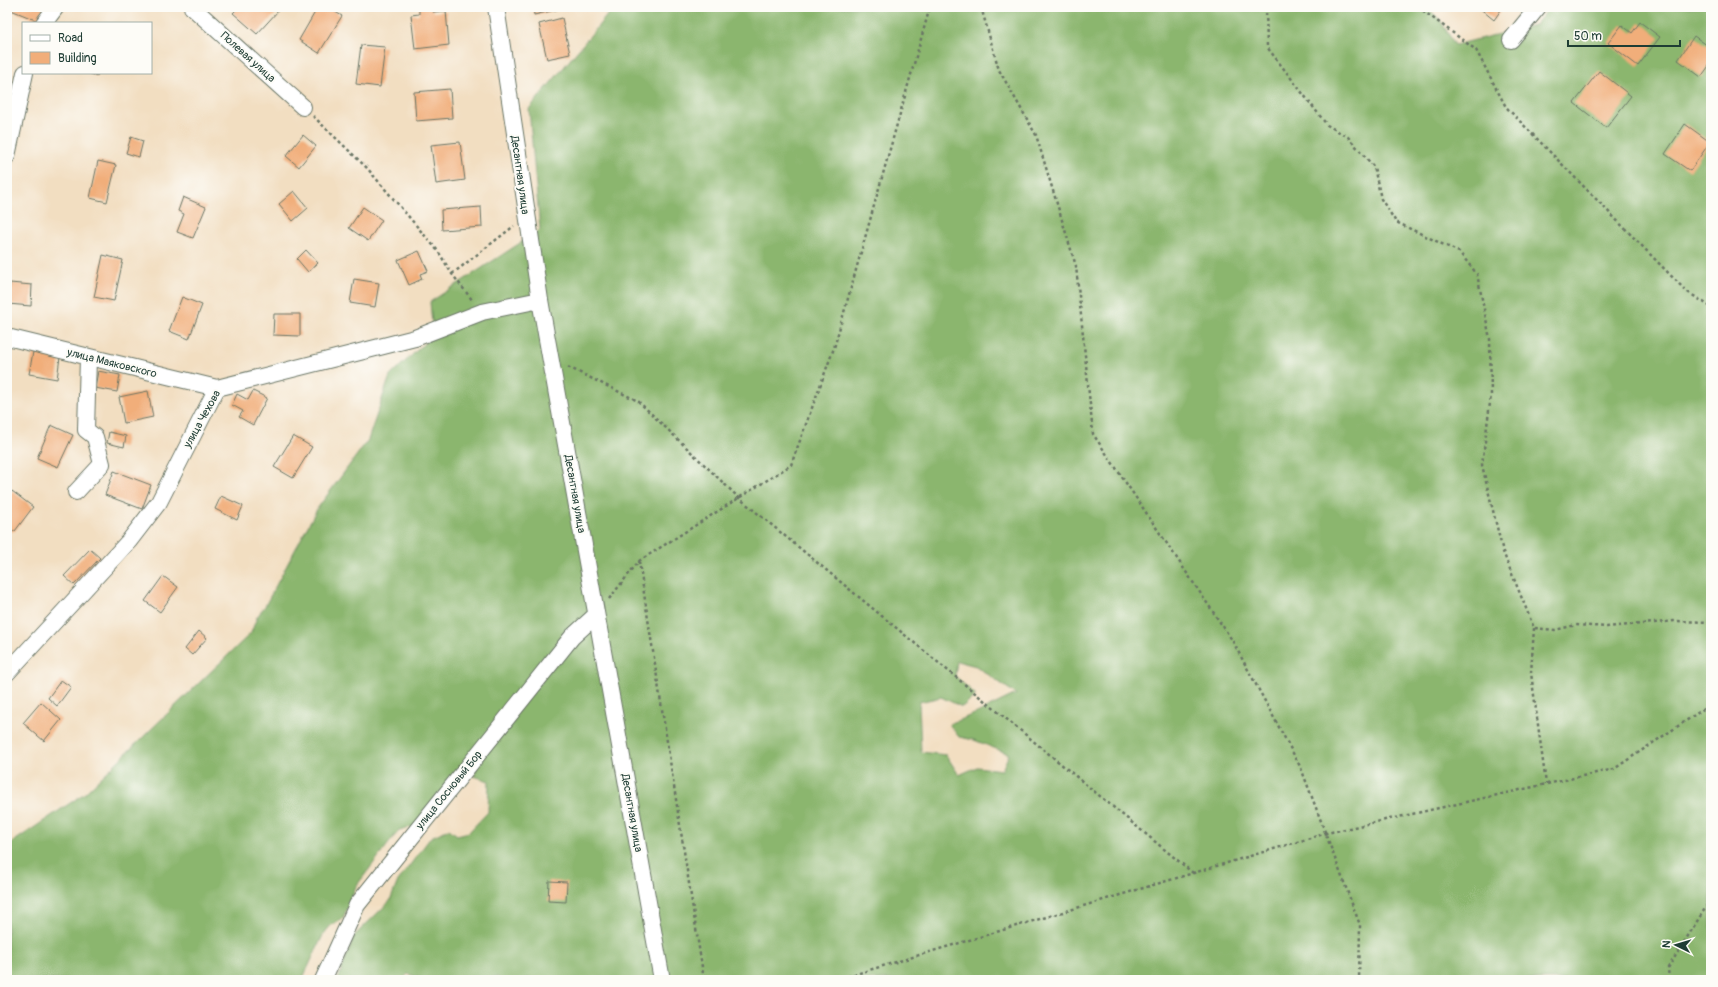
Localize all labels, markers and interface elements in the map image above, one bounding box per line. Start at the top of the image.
legend [22,22,152,74]
scale bar [1568,22,1680,48]
street label: Полевая улица [218,29,278,85]
text: 50 m [1574,29,1602,44]
text: Road [58,31,83,46]
text: Building [58,51,97,66]
street label: Десантная улица [508,134,532,215]
street label: улица Маяковского [65,345,158,380]
street label: улица Чехова [180,388,223,451]
street label: Десантная улица [562,453,588,534]
street label: улица Сосновый Бор [413,748,485,833]
street label: Десантная улица [619,772,645,853]
north arrow [1656,925,1696,965]
text: N [1660,939,1673,948]

